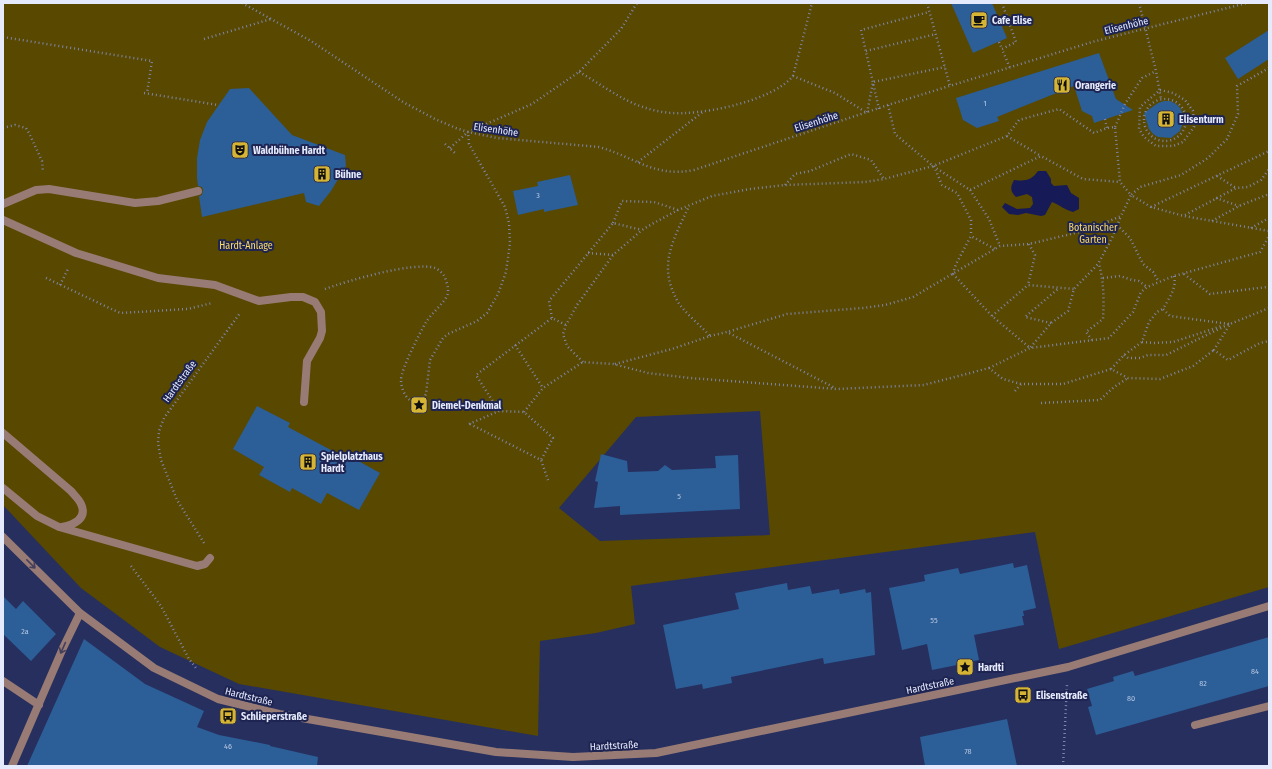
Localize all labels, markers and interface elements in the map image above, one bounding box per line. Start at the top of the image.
cafe icon: Cafe Elise [969,10,989,30]
place label: Cafe Elise [992,15,1032,27]
street label: Elisenhöhe [1103,15,1150,37]
restaurant icon: Orangerie [1052,75,1072,95]
place label: Orangerie [1075,80,1116,92]
house number: 1 [983,99,987,108]
street label: Elisenhöhe [793,109,840,135]
building icon: Elisenturm [1156,109,1176,129]
place label: Elisenturm [1179,114,1224,126]
street label: Elisenhöhe [473,121,519,139]
theatre icon: Waldbühne Hardt [230,140,250,160]
place label: Waldbühne Hardt [253,145,325,157]
building icon: Bühne [312,164,332,184]
place label: Bühne [335,169,361,181]
house number: 3 [536,191,540,200]
park label: Botanischer Garten [1069,222,1118,246]
park label: Hardt-Anlage [219,240,273,252]
street label: Hardtstraße [161,358,199,405]
place icon: Diemel-Denkmal [409,395,429,415]
place label: Diemel-Denkmal [432,400,502,412]
place label: Spielplatzhaus Hardt [321,451,383,475]
building icon: Spielplatzhaus Hardt [298,452,318,472]
house number: 5 [677,492,681,501]
one-way arrow [26,560,36,569]
house number: 55 [930,616,938,625]
house number: 2a [21,627,29,636]
one-way arrow [59,642,66,654]
place icon: Hardti [955,657,975,677]
place label: Hardti [978,662,1004,674]
house number: 84 [1251,667,1259,676]
street label: Hardtstraße [905,675,955,697]
house number: 82 [1199,679,1207,688]
street label: Hardtstraße [224,685,274,709]
bus stop icon: Elisenstraße [1013,685,1033,705]
place label: Elisenstraße [1036,690,1088,702]
house number: 80 [1127,694,1135,703]
bus stop icon: Schlieperstraße [218,706,238,726]
place label: Schlieperstraße [241,711,307,723]
street label: Hardtstraße [589,739,639,753]
house number: 46 [224,742,232,751]
house number: 78 [964,747,972,756]

